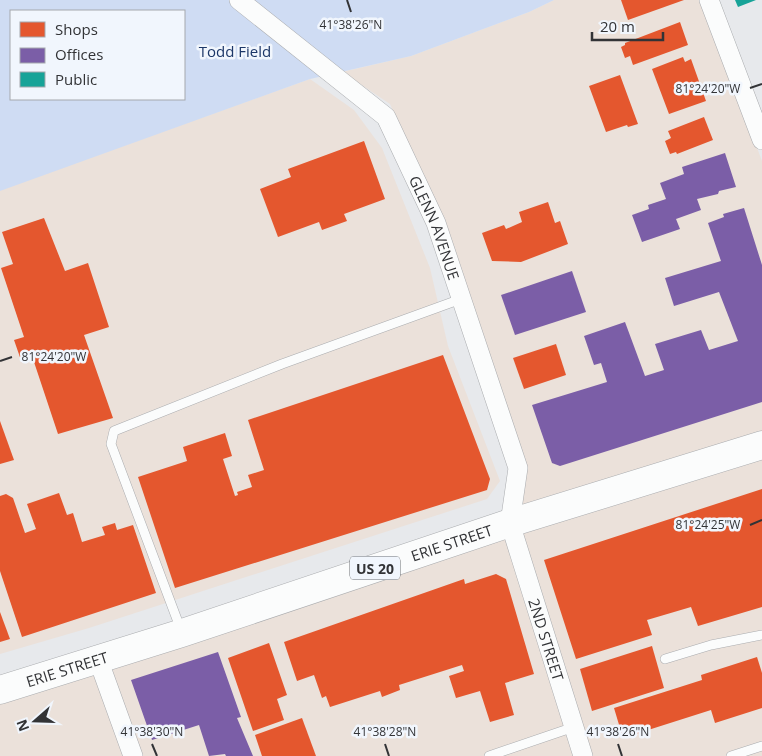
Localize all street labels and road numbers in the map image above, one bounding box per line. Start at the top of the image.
street label: GLENN AVENUE [405,172,464,283]
street label: ERIE STREET [408,519,496,566]
road number: US 20 [350,556,400,580]
street label: 2ND STREET [524,596,569,684]
street label: ERIE STREET [23,647,111,691]

